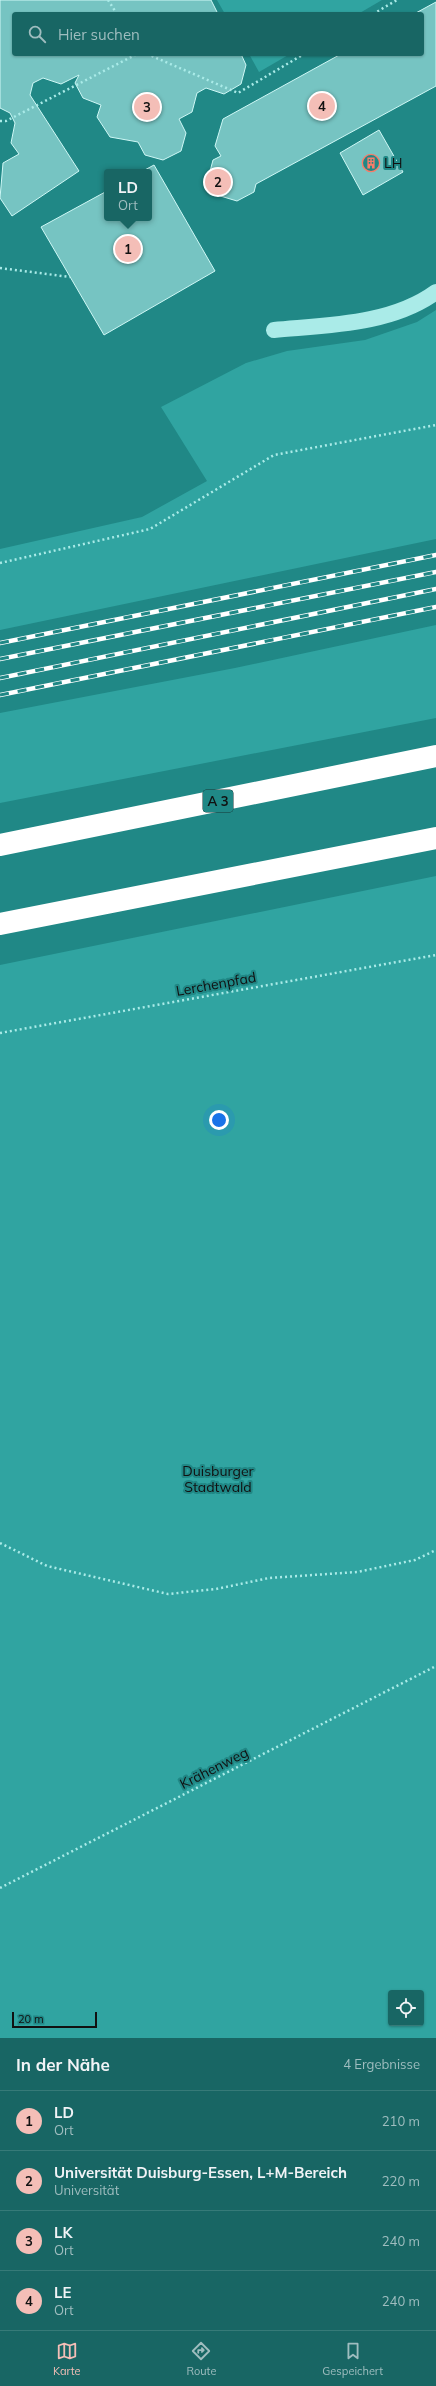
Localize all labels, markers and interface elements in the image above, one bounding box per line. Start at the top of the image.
search box [12,12,424,56]
icon: search [26,23,48,45]
text: Hier suchen [58,25,140,44]
pin: 4 [309,91,335,121]
pin: 3 [134,92,160,122]
building icon: LH [361,153,381,173]
place label: LH [384,154,402,172]
pin: 2 [205,167,231,197]
popup [104,169,152,221]
text: LD [118,178,138,197]
text: Ort [118,197,138,213]
pin: 1 [115,234,141,264]
road number: A 3 [203,790,233,812]
street label: Lerchenpfad [175,968,257,1000]
your location [209,1110,229,1130]
park label: Duisburger Stadtwald [182,1462,255,1496]
street label: Krähenweg [177,1743,251,1793]
map controls [388,1990,424,2026]
button: locate [388,1990,424,2026]
scale bar [12,2010,97,2029]
text: 20 m [18,2012,44,2026]
text: In der Nähe [16,2054,110,2075]
text: 4 Ergebnisse [343,2056,420,2072]
text: LD [54,2103,74,2122]
text: 1 [25,2113,33,2129]
text: 210 m [382,2113,420,2129]
text: Ort [54,2122,74,2138]
text: Universität Duisburg-Essen, L+M-Bereich [54,2163,347,2182]
text: 2 [25,2173,33,2189]
text: 220 m [382,2173,420,2189]
text: Universität [54,2182,119,2198]
text: LK [54,2223,72,2242]
text: 3 [25,2233,33,2249]
text: 240 m [382,2233,420,2249]
text: Ort [54,2242,74,2258]
text: LE [54,2283,71,2302]
text: 4 [25,2293,33,2309]
text: 240 m [382,2293,420,2309]
text: Ort [54,2302,74,2318]
tab: Karte [53,2340,81,2378]
tab: Route [187,2340,216,2378]
tab: Gespeichert [322,2340,383,2378]

